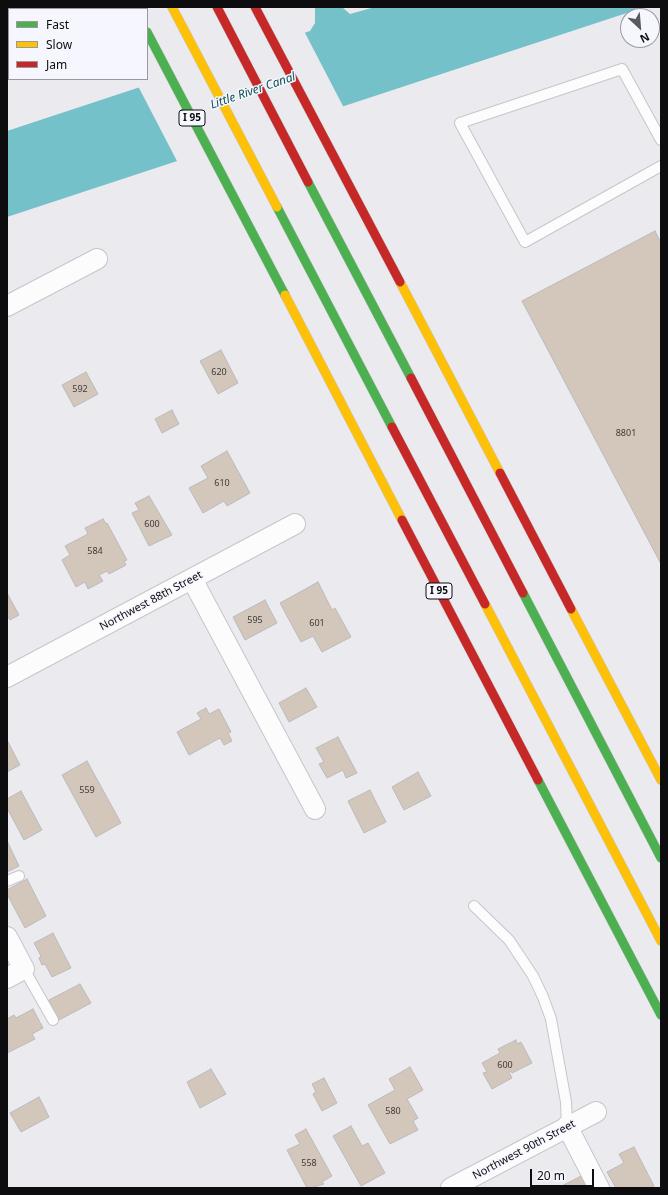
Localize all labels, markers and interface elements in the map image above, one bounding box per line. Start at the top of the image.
legend [8,8,148,80]
north arrow [620,8,660,48]
text: Fast [46,16,69,33]
text: N [638,30,652,47]
text: Slow [46,36,72,53]
text: Jam [46,56,67,73]
water label: Little River Canal [208,70,298,112]
road number: I 95 [179,110,205,126]
house number: 620 [211,367,227,377]
house number: 592 [72,384,88,394]
house number: 8801 [616,428,636,438]
house number: 610 [214,478,230,488]
house number: 600 [144,519,160,529]
house number: 584 [87,546,103,556]
street label: Northwest 88th Street [97,568,205,634]
road number: I 95 [426,583,452,599]
house number: 595 [247,615,263,625]
house number: 601 [309,618,325,628]
house number: 559 [79,785,95,795]
house number: 600 [497,1060,513,1070]
house number: 580 [385,1106,401,1116]
street label: Northwest 90th Street [470,1117,578,1183]
house number: 558 [301,1158,317,1168]
scale bar [532,1161,596,1187]
text: 20 m [537,1167,565,1184]

